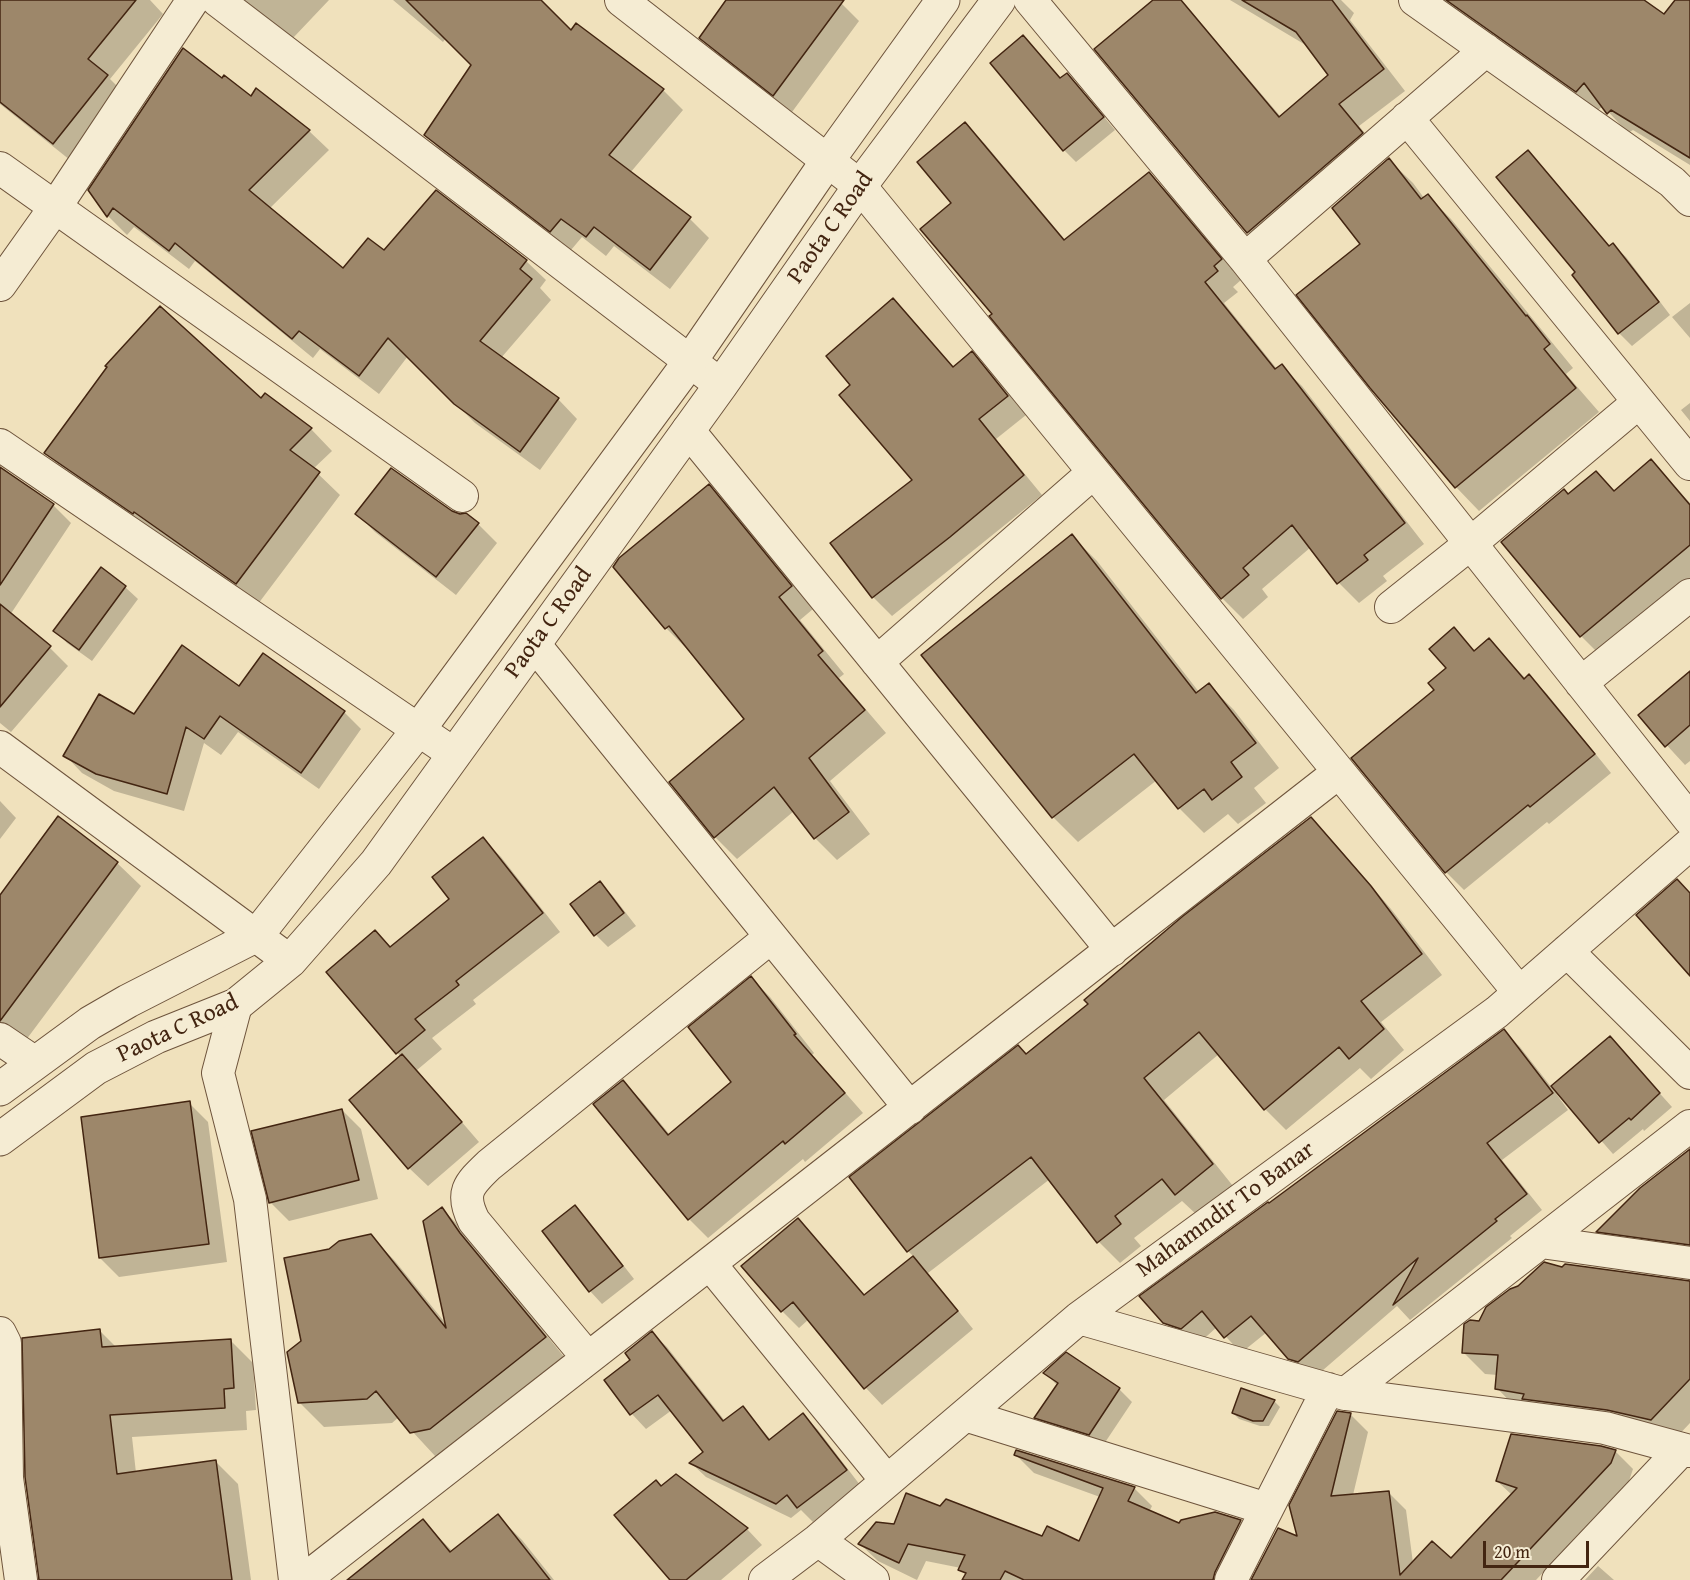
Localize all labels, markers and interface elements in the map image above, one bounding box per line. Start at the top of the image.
street label: Paota C Road [782,166,880,290]
street label: Paota C Road [499,562,599,684]
street label: Paota C Road [113,988,243,1070]
street label: Mahamndir To Banar [1131,1136,1321,1284]
scale bar [1486,1529,1592,1567]
text: 20 m [1494,1538,1530,1565]

